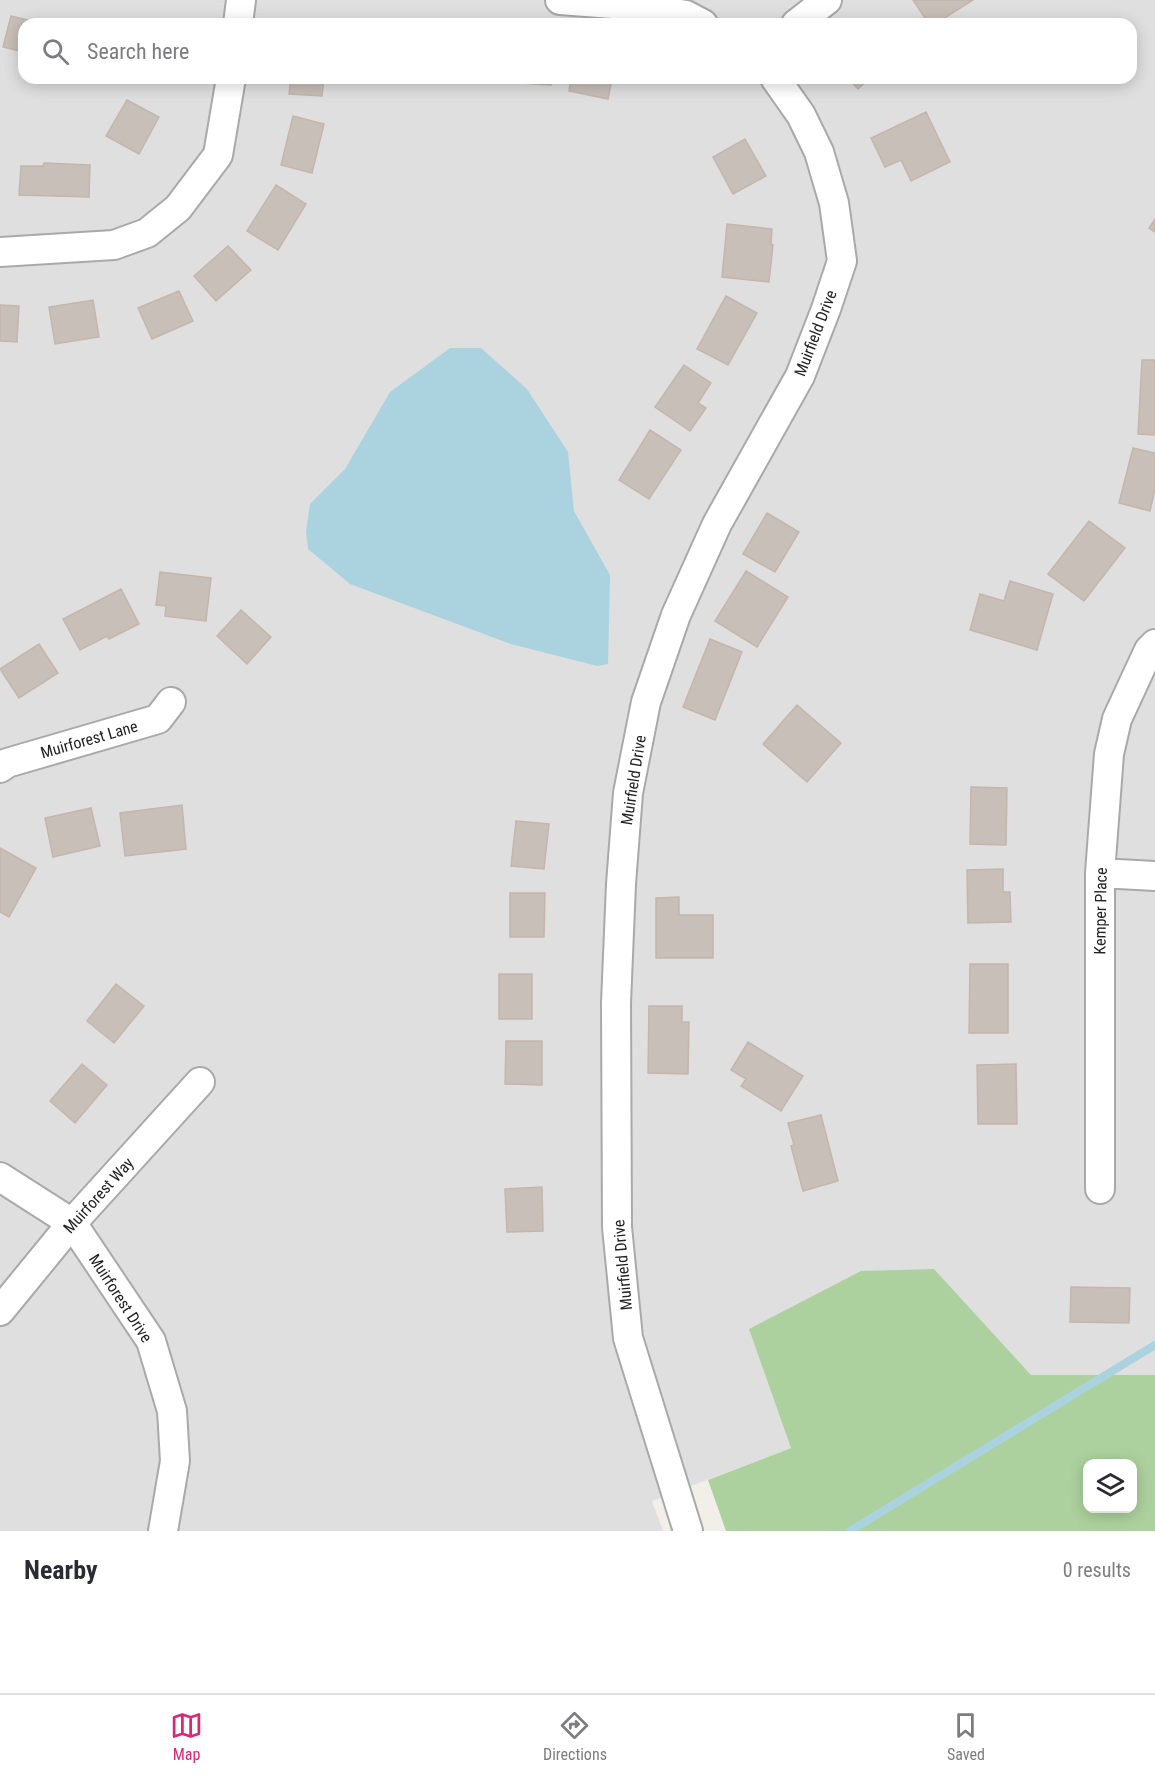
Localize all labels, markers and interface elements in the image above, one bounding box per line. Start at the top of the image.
search box [18,18,1137,84]
icon: search [39,35,72,68]
text: Search here [87,39,189,64]
street label: Muirfield Drive [790,287,841,379]
street label: Muirforest Lane [38,717,140,762]
street label: Muirfield Drive [617,734,650,826]
street label: Kemper Place [1090,867,1111,955]
street label: Muirforest Way [59,1153,138,1237]
street label: Muirfield Drive [609,1219,636,1311]
street label: Muirforest Drive [85,1251,156,1346]
map controls [1083,1459,1137,1513]
button: layers [1083,1459,1137,1513]
text: Nearby [24,1555,98,1585]
text: 0 results [1063,1558,1131,1582]
tab: Map [170,1709,203,1764]
tab: Directions [543,1709,607,1764]
tab: Saved [947,1709,985,1764]

